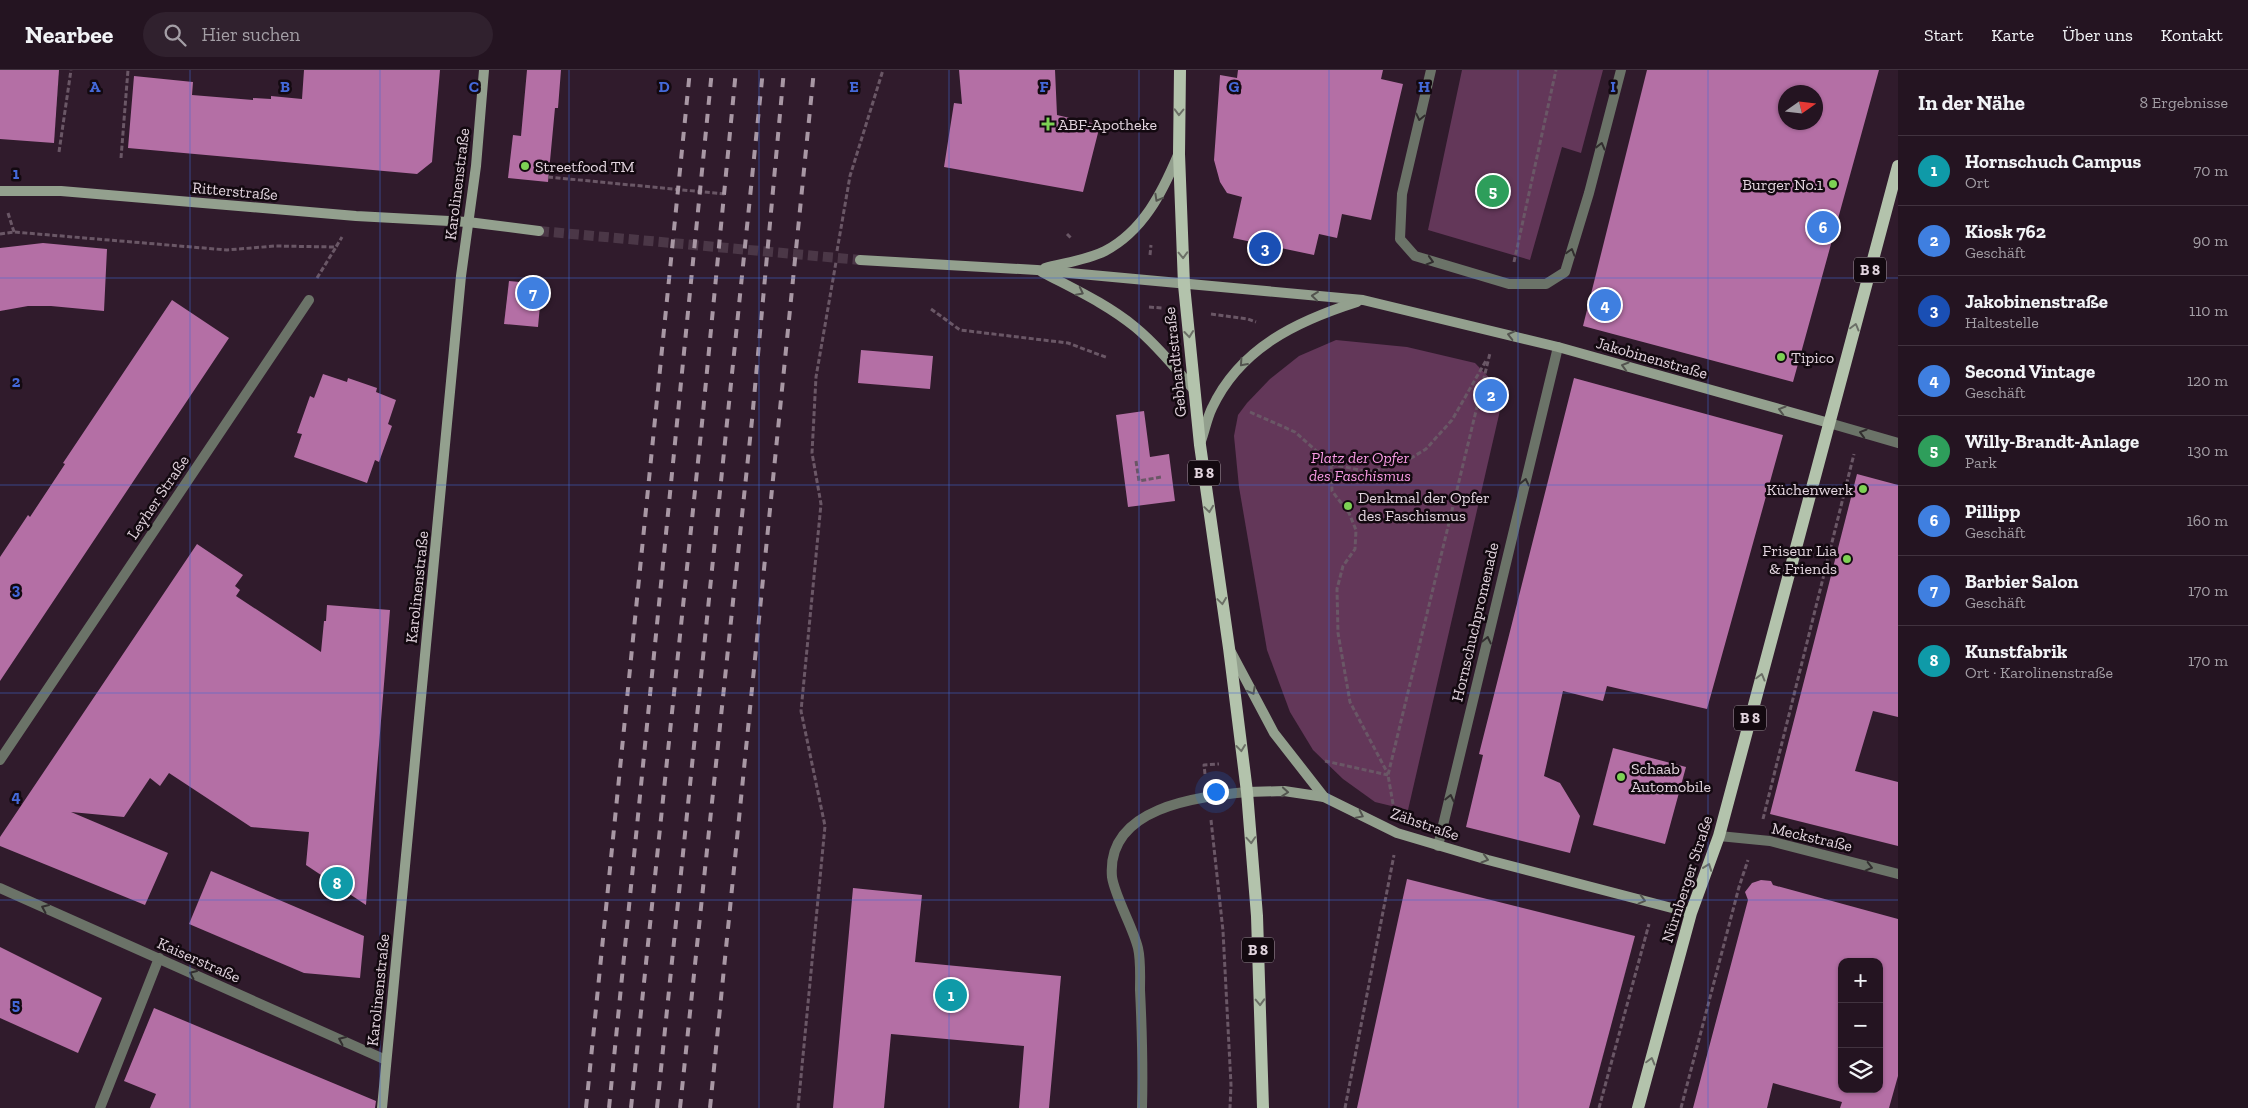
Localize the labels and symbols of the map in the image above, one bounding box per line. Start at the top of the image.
text: A [90,77,101,96]
text: B [280,77,290,96]
text: C [469,77,479,96]
text: D [658,77,670,96]
text: E [849,77,859,96]
text: F [1039,77,1049,96]
text: G [1229,77,1240,96]
text: H [1418,77,1430,96]
text: I [1610,77,1616,96]
north arrow [1778,85,1823,130]
one-way arrow [1174,108,1185,116]
one-way arrow [1415,113,1426,122]
place label: ABF-Apotheke [1058,115,1157,134]
marker: ABF-Apotheke [1042,118,1054,130]
street label: Karolinenstraße [441,127,473,241]
one-way arrow [1595,142,1606,151]
place label: Streetfood TM [535,157,635,176]
marker: Streetfood TM [519,160,531,172]
text: 1 [13,164,20,183]
pin: 5 [1477,172,1509,210]
place label: Burger No.1 [1742,175,1823,194]
street label: Ritterstraße [191,178,279,204]
marker: Burger No.1 [1827,178,1839,190]
one-way arrow [1154,193,1164,202]
pin: 6 [1807,208,1839,246]
pin: 3 [1249,229,1281,267]
one-way arrow [1566,248,1576,257]
one-way arrow [1177,252,1188,260]
one-way arrow [1426,255,1434,265]
road number: B 8 [1854,258,1886,282]
pin: 7 [517,274,549,312]
one-way arrow [1075,286,1084,296]
pin: 4 [1589,286,1621,324]
one-way arrow [1311,291,1319,302]
street label: Gebhardtstraße [1160,306,1190,418]
one-way arrow [1849,324,1859,332]
one-way arrow [1183,330,1194,338]
one-way arrow [1506,330,1515,341]
street label: Jakobinenstraße [1594,333,1710,383]
place label: Tipico [1791,348,1834,367]
marker: Tipico [1775,351,1787,363]
one-way arrow [1240,358,1249,367]
one-way arrow [1622,362,1630,372]
text: 2 [12,372,21,391]
pin: 2 [1475,376,1507,414]
one-way arrow [1777,405,1786,416]
one-way arrow [1859,428,1868,439]
park label: Platz der Opfer des Faschismus [1309,448,1411,485]
street label: Leyher Straße [123,451,193,543]
road number: B 8 [1188,460,1220,486]
one-way arrow [1519,477,1530,486]
place label: Küchenwerk [1767,480,1854,499]
marker: Küchenwerk [1857,483,1869,495]
place label: Denkmal der Opfer des Faschismus [1358,488,1490,525]
marker: Denkmal der Opfer des Faschismus [1342,500,1354,512]
one-way arrow [1203,506,1214,514]
street label: Karolinenstraße [402,530,432,644]
street label: Hornschuchpromenade [1447,541,1503,703]
place label: Friseur Lia & Friends [1762,541,1837,578]
marker: Friseur Lia & Friends [1841,553,1853,565]
text: 3 [12,580,21,599]
one-way arrow [1216,598,1227,606]
one-way arrow [1481,636,1492,645]
one-way arrow [1755,673,1766,682]
one-way arrow [1246,686,1256,695]
road number: B 8 [1734,706,1766,730]
one-way arrow [1235,745,1246,753]
place label: Schaab Automobile [1631,759,1711,796]
marker: Schaab Automobile [1615,771,1627,783]
your location [1203,779,1229,805]
one-way arrow [1282,786,1290,797]
text: 4 [11,787,21,806]
one-way arrow [1444,794,1455,803]
street label: Zähstraße [1388,803,1462,845]
one-way arrow [1355,809,1364,819]
street label: Nürnberger Straße [1658,813,1716,945]
street label: Meckstraße [1770,818,1854,856]
one-way arrow [1245,837,1256,845]
one-way arrow [1481,854,1489,864]
one-way arrow [1865,861,1873,871]
one-way arrow [1702,863,1712,872]
pin: 8 [321,864,353,902]
one-way arrow [1638,894,1647,905]
one-way arrow [41,903,50,914]
street label: Kaiserstraße [154,933,244,987]
street label: Karolinenstraße [363,933,393,1047]
road number: B 8 [1242,938,1274,962]
one-way arrow [190,970,199,980]
pin: 1 [935,976,967,1014]
text: 5 [12,995,20,1014]
one-way arrow [1255,999,1266,1007]
one-way arrow [338,1036,347,1047]
one-way arrow [1645,1056,1656,1065]

